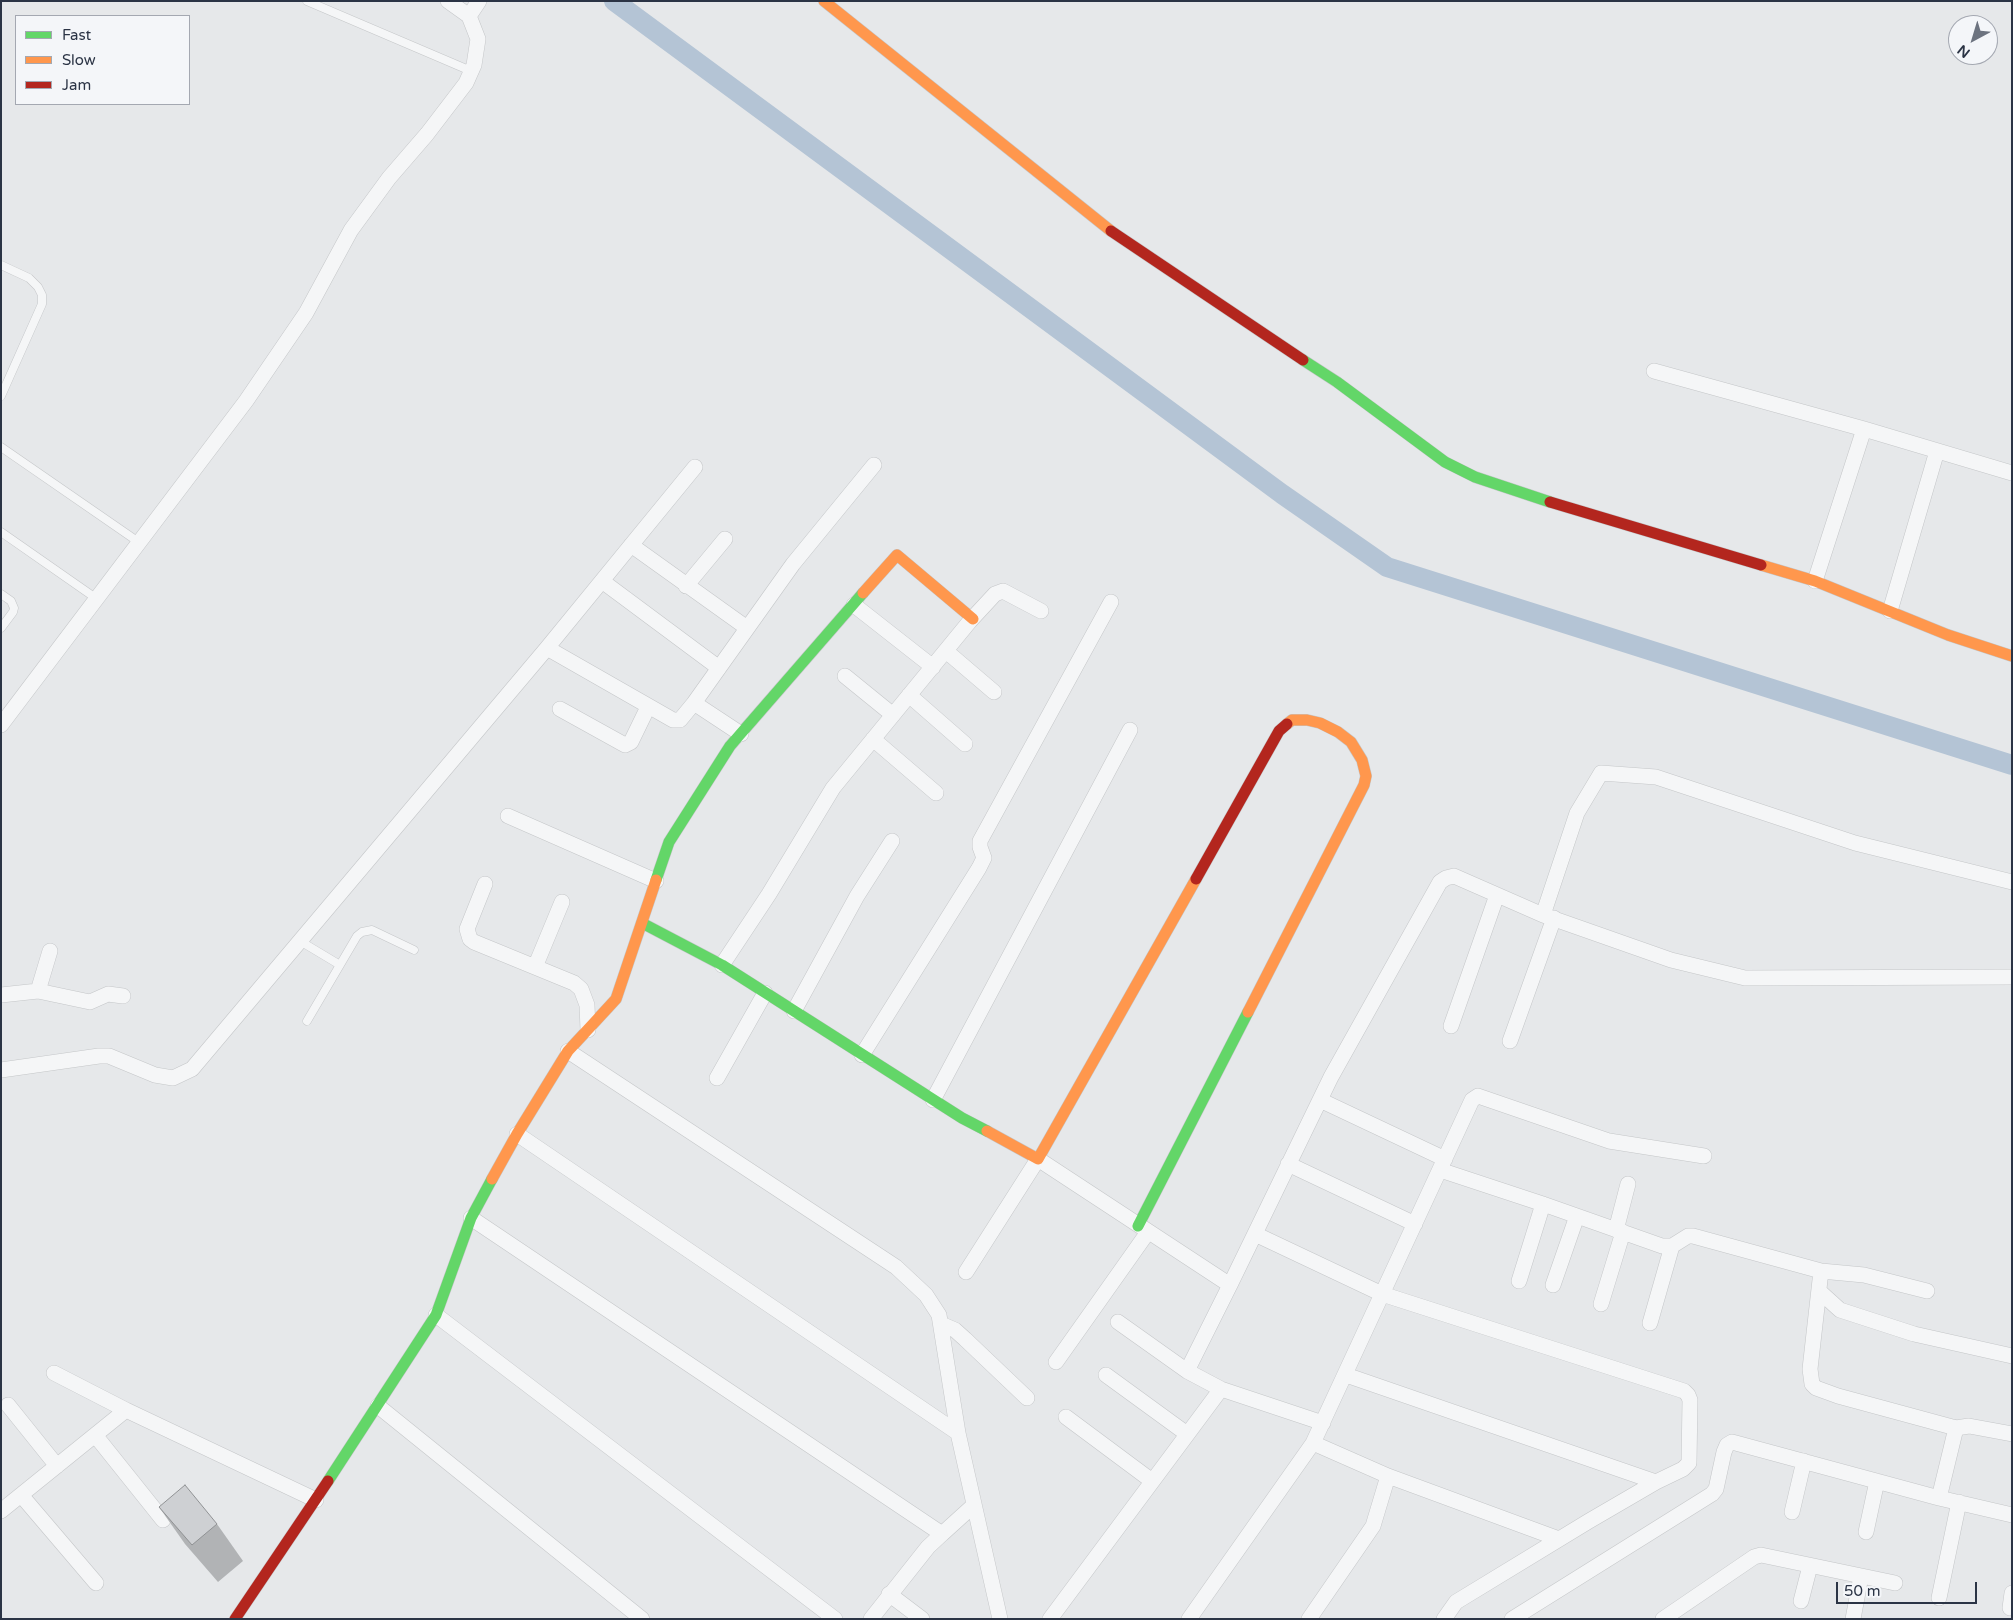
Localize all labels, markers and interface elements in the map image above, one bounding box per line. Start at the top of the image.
legend [15,15,190,105]
north arrow [1948,15,1998,65]
text: Fast [62,26,91,44]
text: N [1954,41,1974,61]
text: Slow [62,51,96,69]
text: Jam [62,76,91,94]
scale bar [1838,1572,1979,1604]
text: 50 m [1844,1582,1881,1600]

